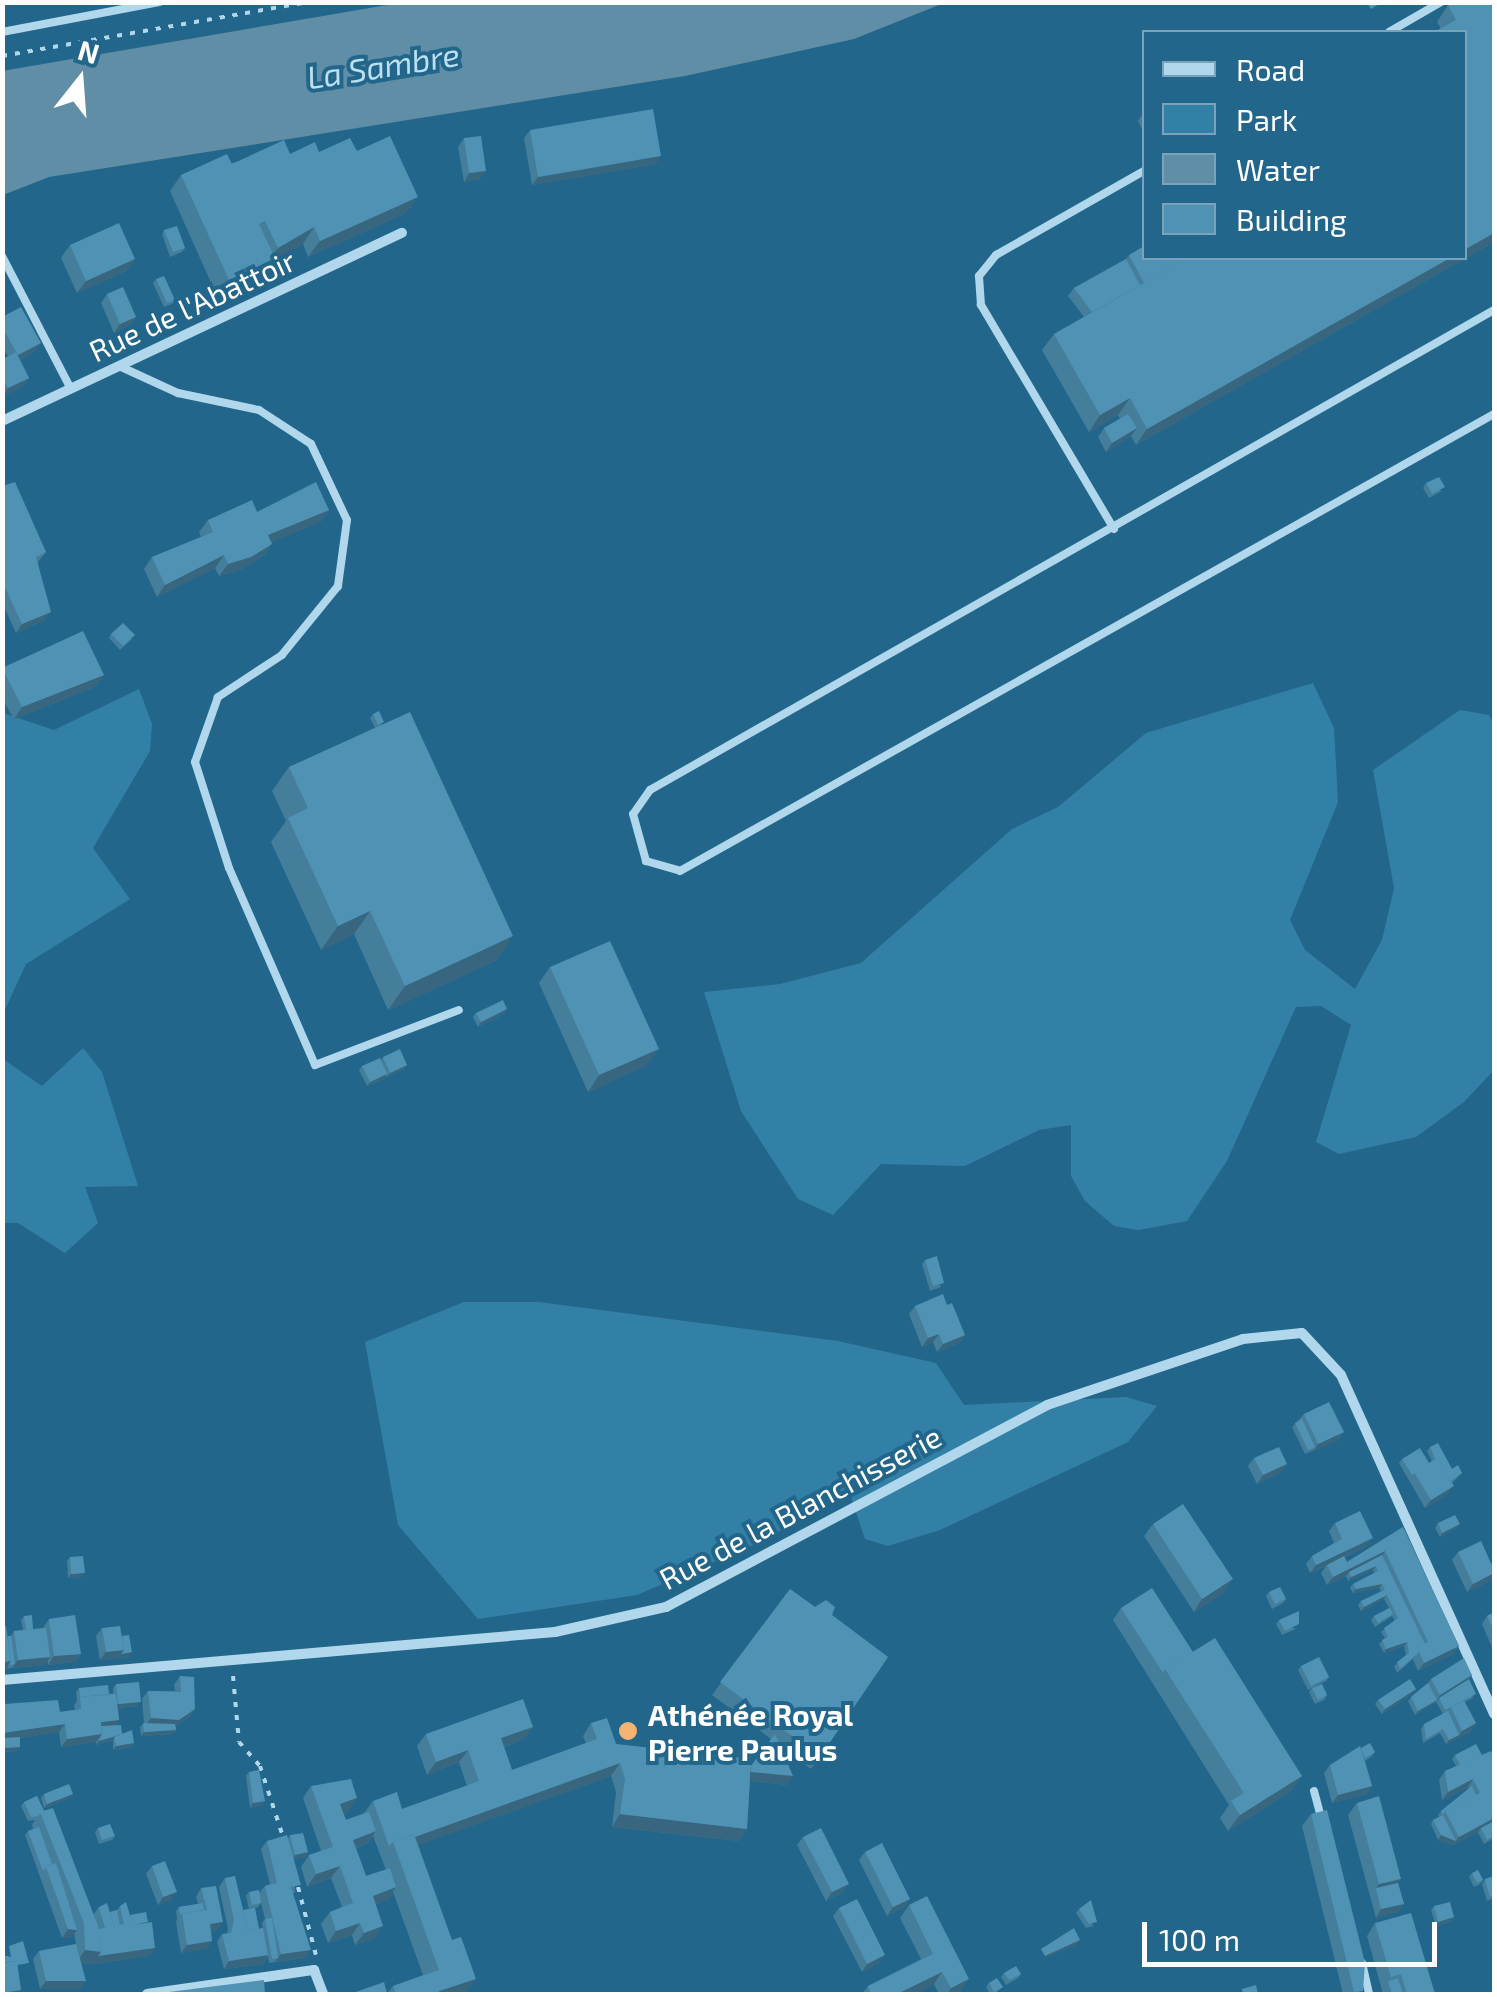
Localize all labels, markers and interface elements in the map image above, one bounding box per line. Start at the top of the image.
north arrow [30,30,130,130]
legend [1142,30,1467,260]
text: N [74,32,103,71]
water label: La Sambre [304,34,462,96]
text: Road [1236,51,1305,87]
text: Park [1236,101,1297,137]
text: Water [1236,151,1320,187]
text: Building [1236,201,1347,237]
street label: Rue de l'Abattoir [83,241,301,369]
street label: Rue de la Blanchisserie [653,1417,947,1597]
place label: Athénée Royal Pierre Paulus [648,1696,853,1766]
marker: Athénée Royal Pierre Paulus [617,1720,639,1742]
scale bar [1147,1902,1442,1964]
text: 100 m [1159,1921,1240,1957]

